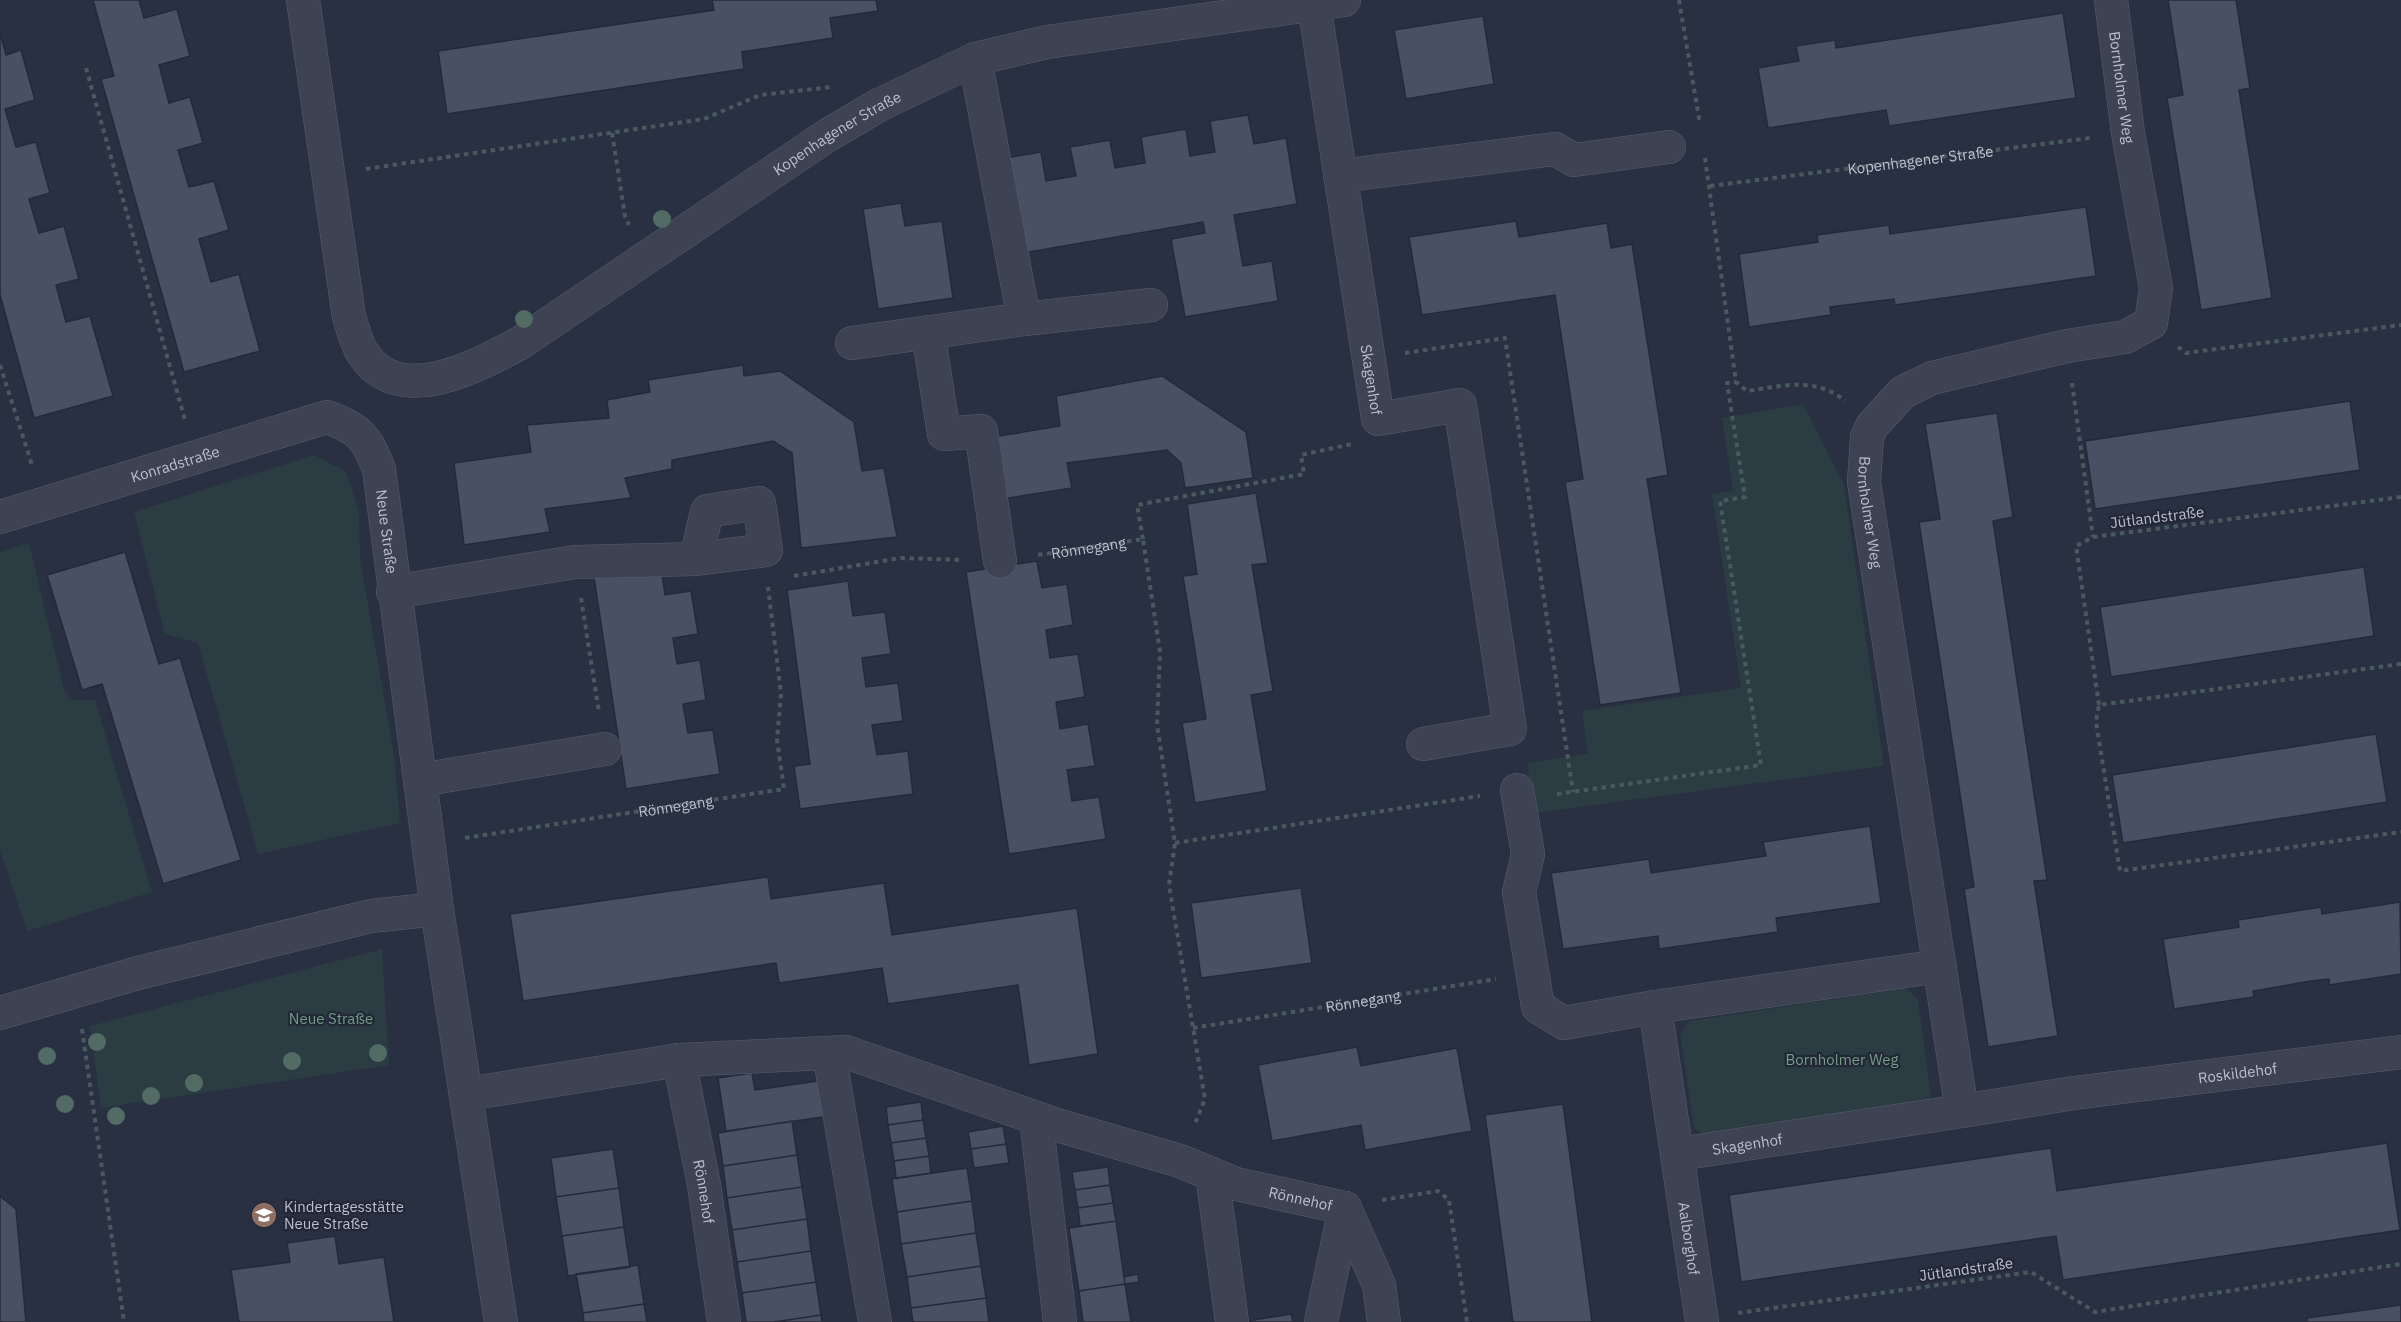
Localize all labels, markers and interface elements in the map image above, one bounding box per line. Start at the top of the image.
street label: Bornholmer Weg [2106,30,2139,145]
street label: Kopenhagener Straße [769,86,904,179]
street label: Kopenhagener Straße [1846,141,1994,178]
street label: Skagenhof [1357,343,1387,416]
street label: Konradstraße [128,441,222,486]
street label: Bornholmer Weg [1854,456,1887,570]
street label: Neue Straße [372,488,402,575]
street label: Jütlandstraße [2109,502,2205,532]
street label: Rönnegang [1050,532,1127,562]
street label: Rönnegang [637,791,714,821]
street label: Rönnegang [1324,985,1402,1016]
park label: Neue Straße [289,1009,373,1028]
park label: Bornholmer Weg [1786,1050,1899,1069]
street label: Roskildehof [2197,1058,2278,1087]
street label: Skagenhof [1711,1129,1784,1158]
street label: Rönnehof [690,1158,719,1225]
street label: Rönnehof [1267,1182,1334,1214]
place label: Kindertagesstätte Neue Straße [284,1197,404,1233]
school or university icon: Kindertagesstätte Neue Straße [249,1200,279,1230]
street label: Aalborghof [1675,1201,1704,1276]
street label: Jütlandstraße [1918,1253,2014,1285]

